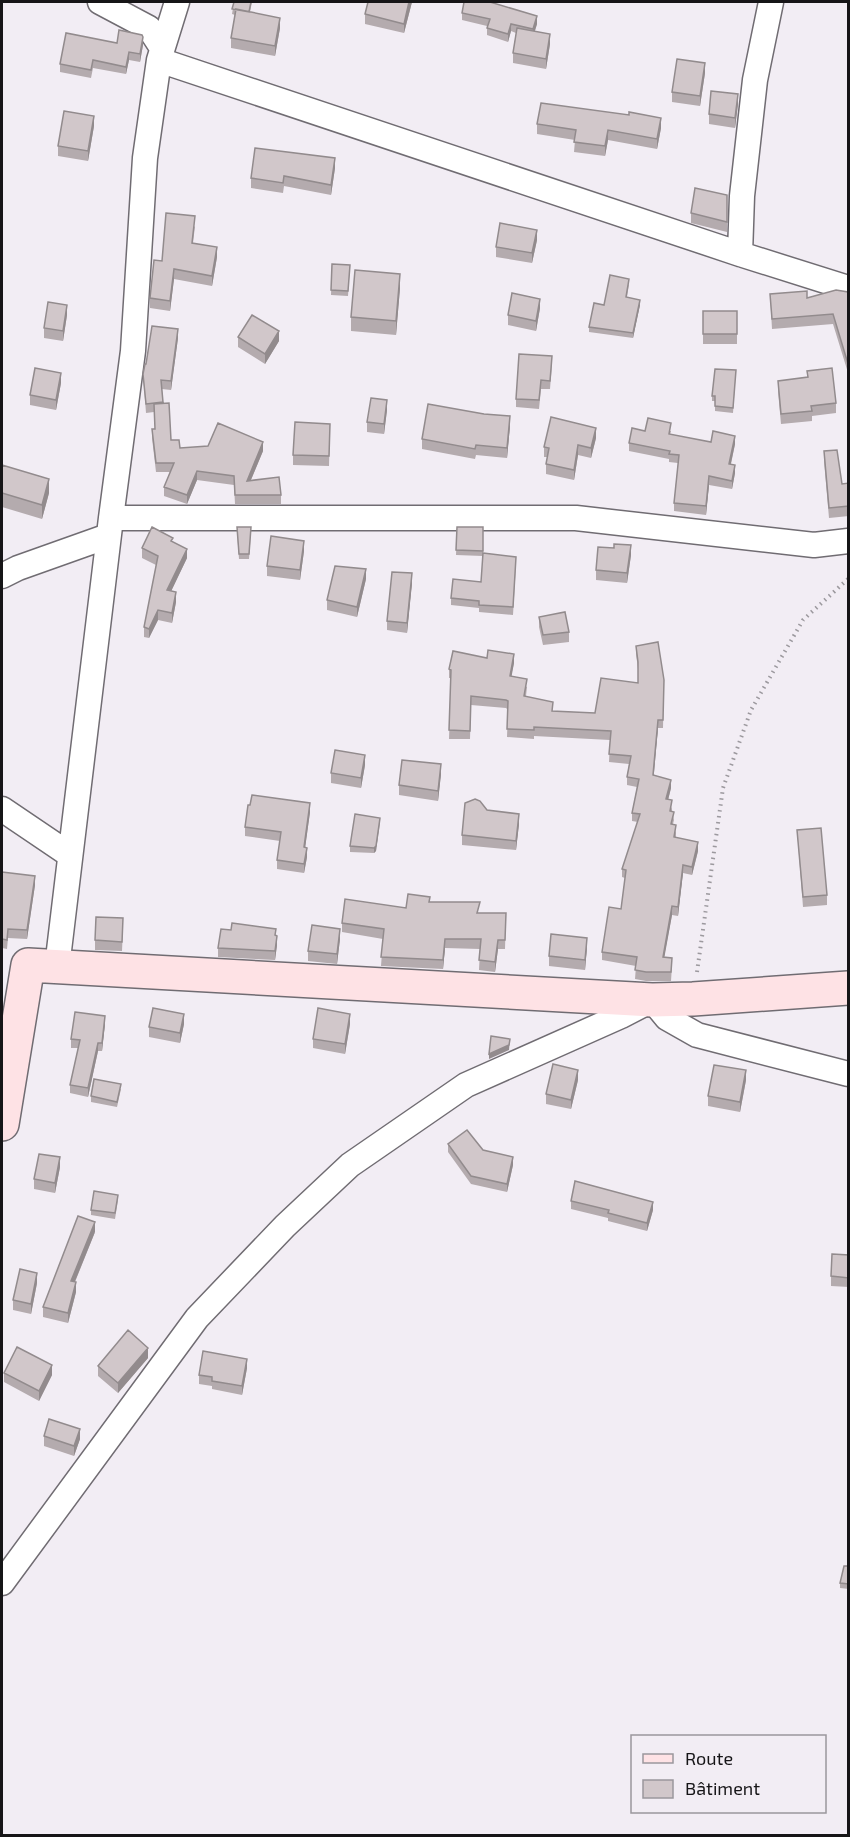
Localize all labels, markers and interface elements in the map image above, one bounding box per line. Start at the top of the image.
legend [631,1735,826,1813]
text: Route [685,1747,733,1769]
text: Bâtiment [685,1777,760,1799]

